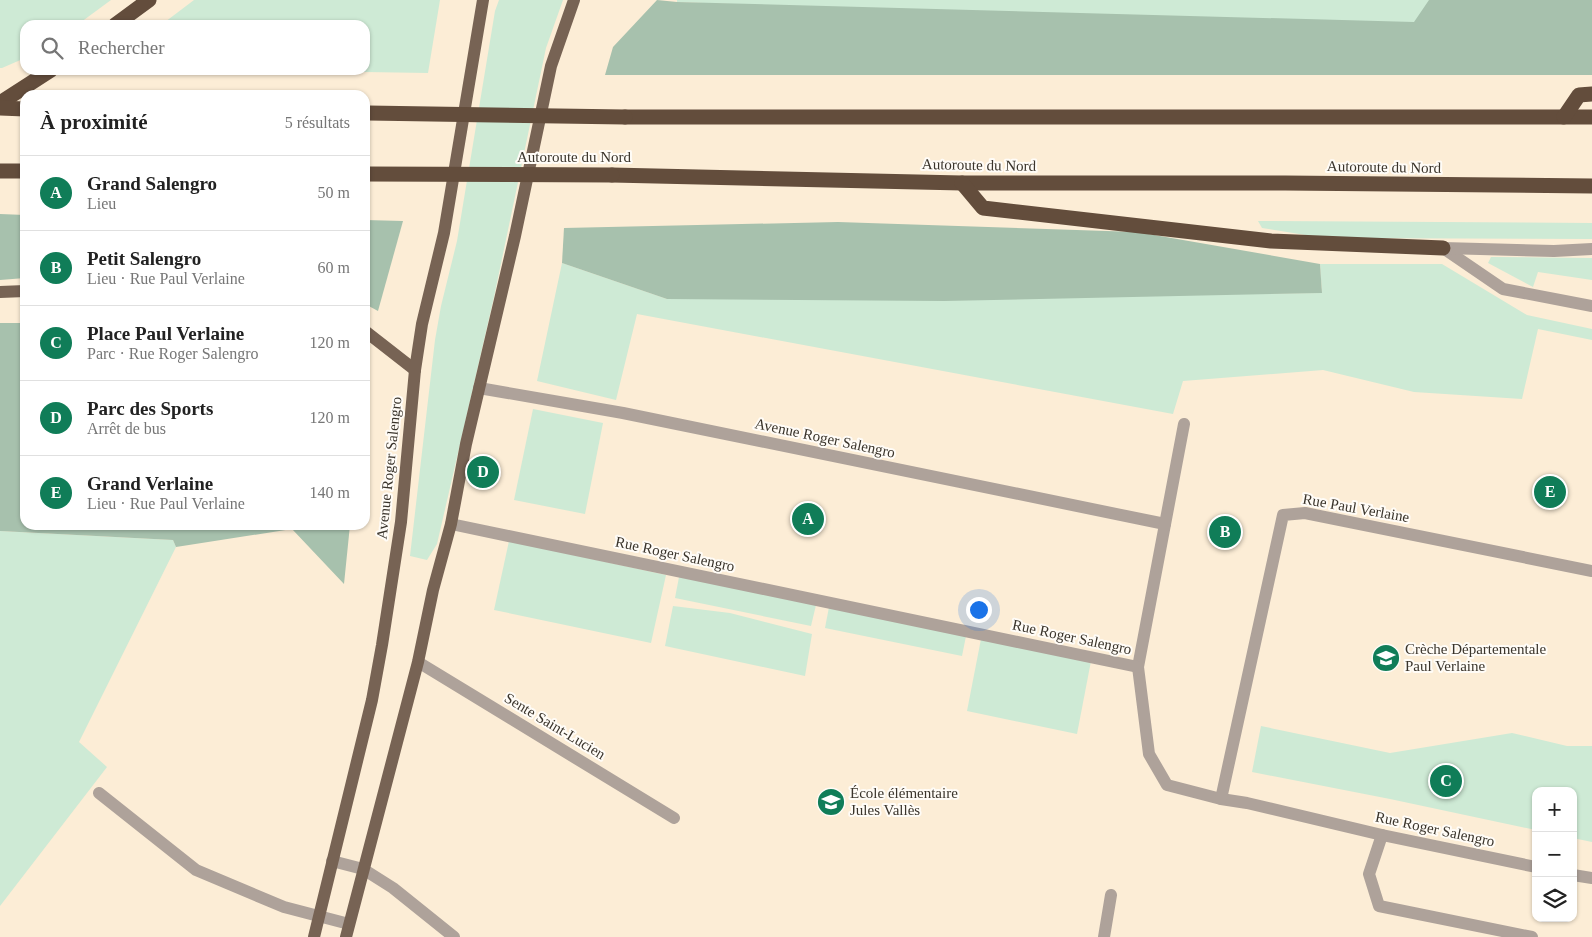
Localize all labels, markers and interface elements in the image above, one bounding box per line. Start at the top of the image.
search box [20,20,370,75]
icon: search [38,34,66,62]
text: Rechercher [78,37,165,58]
text: À proximité [40,110,148,134]
text: 5 résultats [285,114,350,131]
street label: Autoroute du Nord [517,149,632,165]
street label: Autoroute du Nord [922,156,1037,174]
street label: Autoroute du Nord [1327,158,1442,176]
text: Grand Salengro [87,173,217,194]
text: A [50,184,62,201]
text: 50 m [318,184,350,201]
text: Lieu [87,195,116,212]
text: Petit Salengro [87,248,201,269]
text: B [51,259,61,276]
text: 60 m [318,259,350,276]
text: Lieu · Rue Paul Verlaine [87,270,245,287]
text: Place Paul Verlaine [87,323,244,344]
text: C [50,334,62,351]
text: 120 m [310,334,350,351]
text: Parc · Rue Roger Salengro [87,345,259,362]
street label: Avenue Roger Salengro [374,396,404,540]
text: Parc des Sports [87,398,213,419]
text: D [50,409,62,426]
text: 120 m [310,409,350,426]
street label: Avenue Roger Salengro [753,415,897,461]
text: Arrêt de bus [87,420,166,437]
pin: D [467,453,499,491]
text: Grand Verlaine [87,473,213,494]
pin: E [1534,473,1566,511]
text: E [51,484,61,501]
text: 140 m [310,484,350,501]
street label: Rue Paul Verlaine [1301,491,1411,525]
text: Lieu · Rue Paul Verlaine [87,495,245,512]
pin: A [792,500,824,538]
pin: B [1209,513,1241,551]
street label: Rue Roger Salengro [614,534,736,574]
your location [966,597,992,623]
street label: Rue Roger Salengro [1011,617,1133,657]
place label: Crèche Départementale Paul Verlaine [1405,641,1547,674]
school or university icon: Crèche Départementale Paul Verlaine [1371,643,1401,673]
street label: Sente Saint-Lucien [502,690,609,763]
pin: C [1430,762,1462,800]
place label: École élémentaire Jules Vallès [850,785,958,818]
school or university icon: École élémentaire Jules Vallès [816,787,846,817]
map controls [1532,787,1577,922]
button: + [1532,787,1577,832]
street label: Rue Roger Salengro [1374,809,1496,849]
button: − [1532,832,1577,877]
button: layers [1532,877,1577,922]

